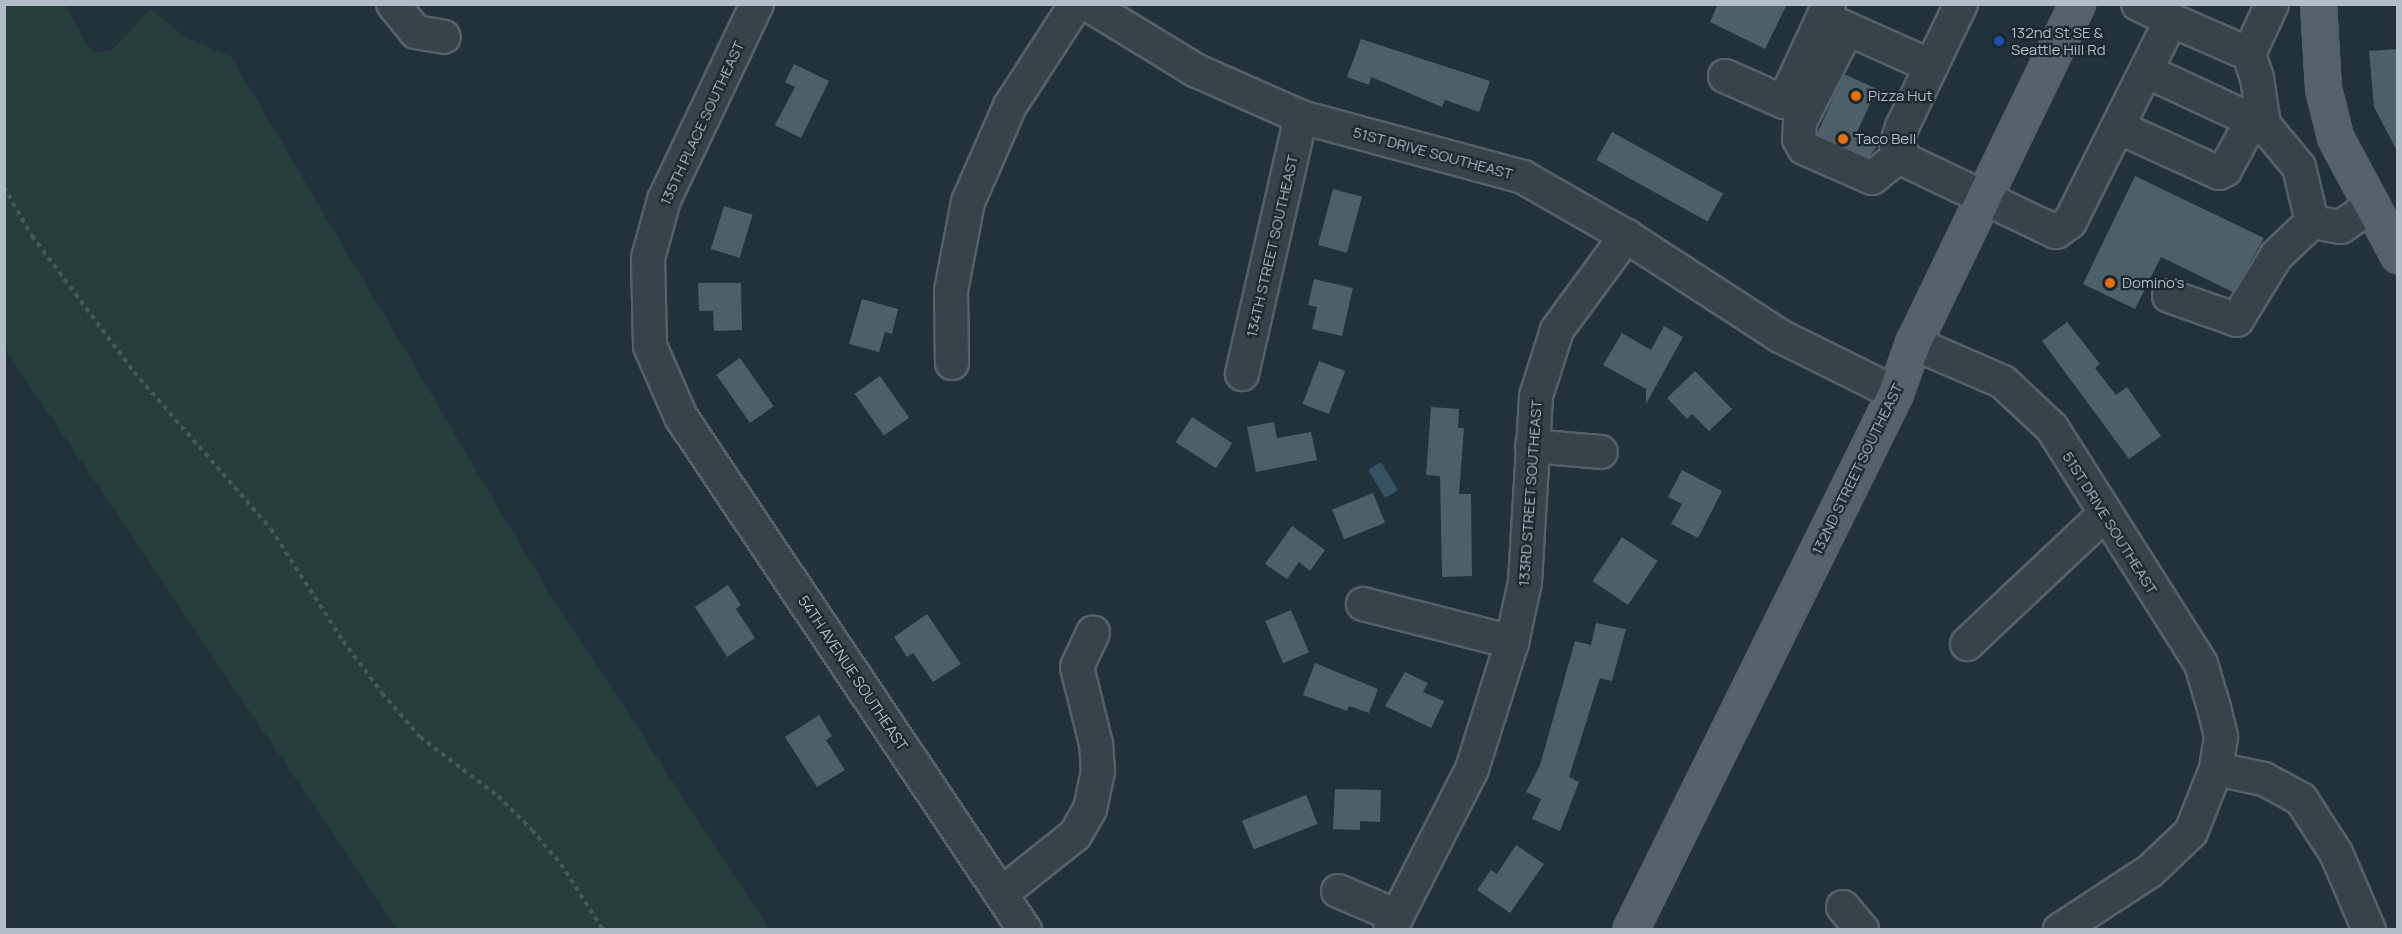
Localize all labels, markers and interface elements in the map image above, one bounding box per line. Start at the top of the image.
place label: 132nd St SE & Seattle Hill Rd [2011,23,2106,58]
marker: 132nd St SE & Seattle Hill Rd [1992,34,2006,48]
street label: 135TH PLACE SOUTHEAST [656,38,748,208]
place label: Pizza Hut [1868,87,1933,105]
marker: Pizza Hut [1849,89,1863,103]
street label: 51ST DRIVE SOUTHEAST [1351,123,1515,183]
place label: Taco Bell [1855,130,1916,148]
marker: Taco Bell [1836,132,1850,146]
street label: 134TH STREET SOUTHEAST [1242,153,1302,339]
place label: Domino's [2122,274,2184,292]
marker: Domino's [2103,276,2117,290]
street label: 132ND STREET SOUTHEAST [1808,380,1906,558]
street label: 133RD STREET SOUTHEAST [1514,399,1546,587]
street label: 51ST DRIVE SOUTHEAST [2059,448,2161,598]
street label: 54TH AVENUE SOUTHEAST [794,592,912,754]

